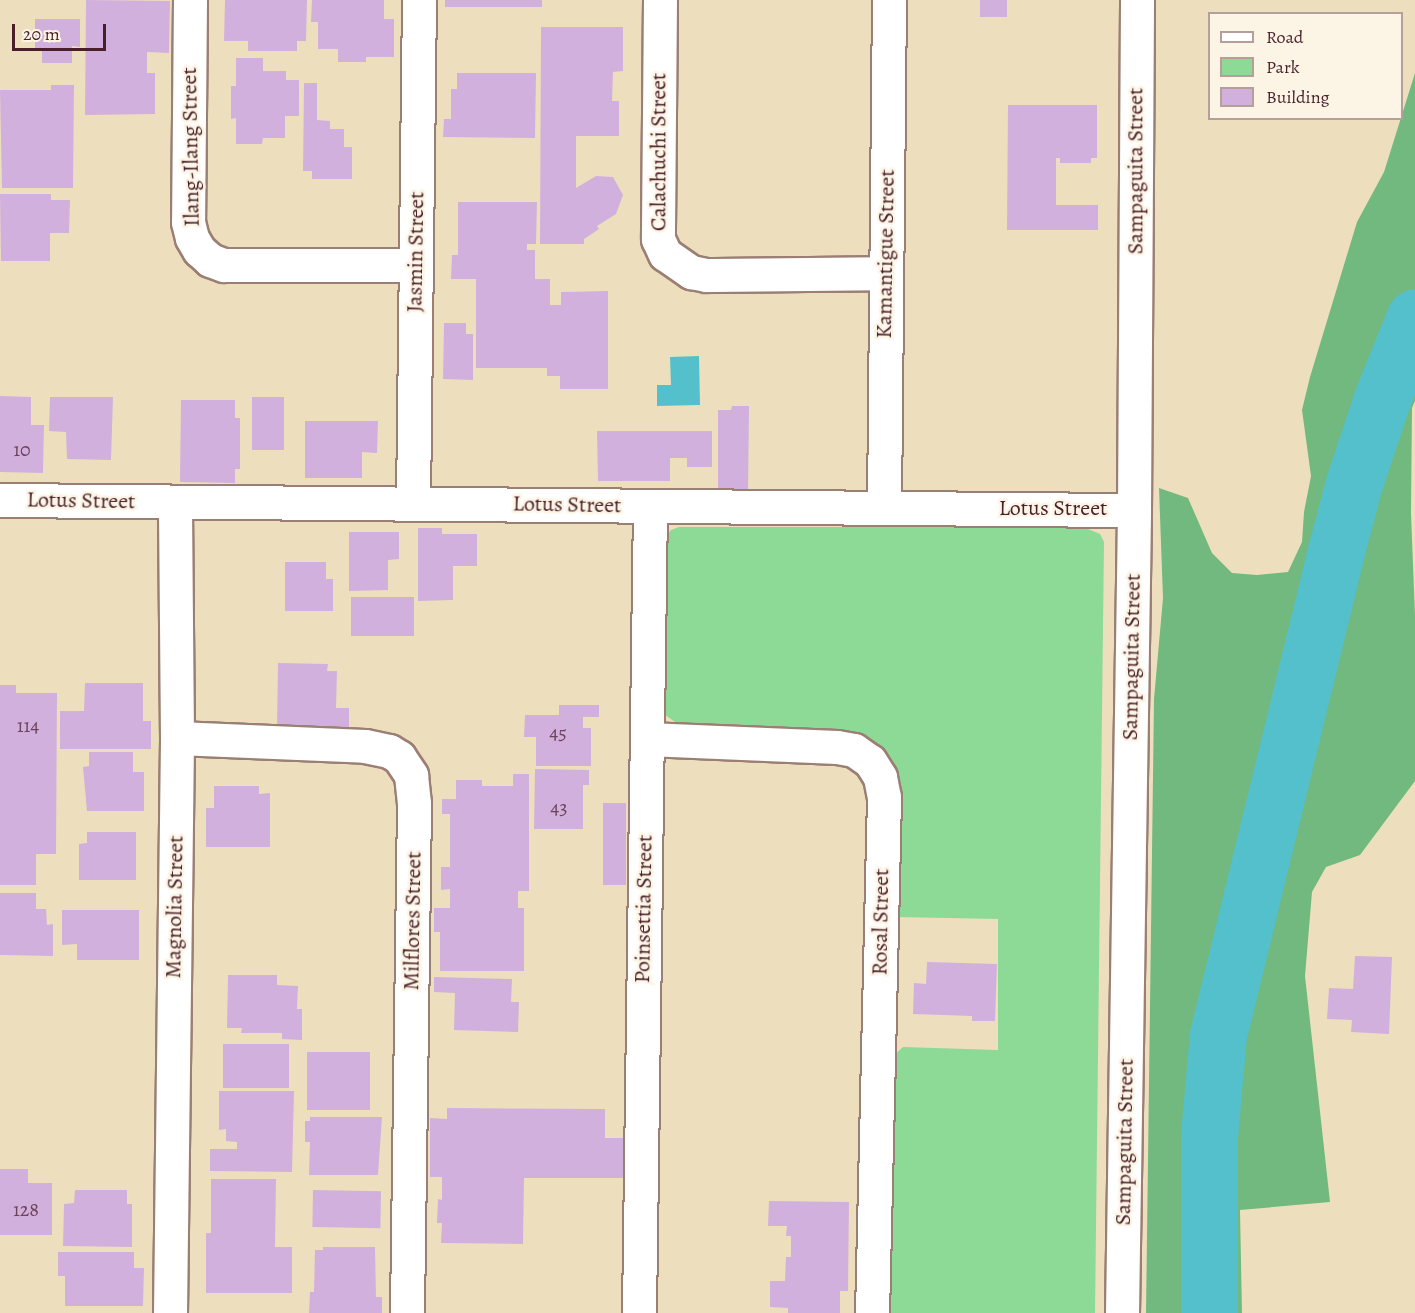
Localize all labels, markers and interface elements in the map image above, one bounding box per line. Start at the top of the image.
scale bar [15,12,110,50]
legend [1208,12,1403,120]
text: 20 m [23,22,60,46]
text: Road [1266,25,1303,49]
text: Park [1266,55,1300,79]
street label: Ilang-Ilang Street [176,67,206,227]
street label: Calachuchi Street [646,73,672,231]
text: Building [1266,85,1330,109]
street label: Sampaguita Street [1123,88,1149,254]
street label: Kamantigue Street [871,169,901,339]
street label: Jasmin Street [402,191,430,313]
house number: 10 [13,437,31,461]
street label: Lotus Street [26,487,136,515]
street label: Lotus Street [512,491,622,519]
street label: Lotus Street [999,496,1107,522]
street label: Sampaguita Street [1117,573,1147,741]
house number: 114 [17,713,39,737]
house number: 45 [549,720,567,744]
house number: 43 [550,795,568,819]
street label: Magnolia Street [161,835,189,979]
street label: Poinsettia Street [630,835,658,983]
street label: Milflores Street [399,851,427,991]
street label: Rosal Street [867,868,895,976]
street label: Sampaguita Street [1110,1058,1140,1226]
house number: 128 [13,1197,39,1221]

